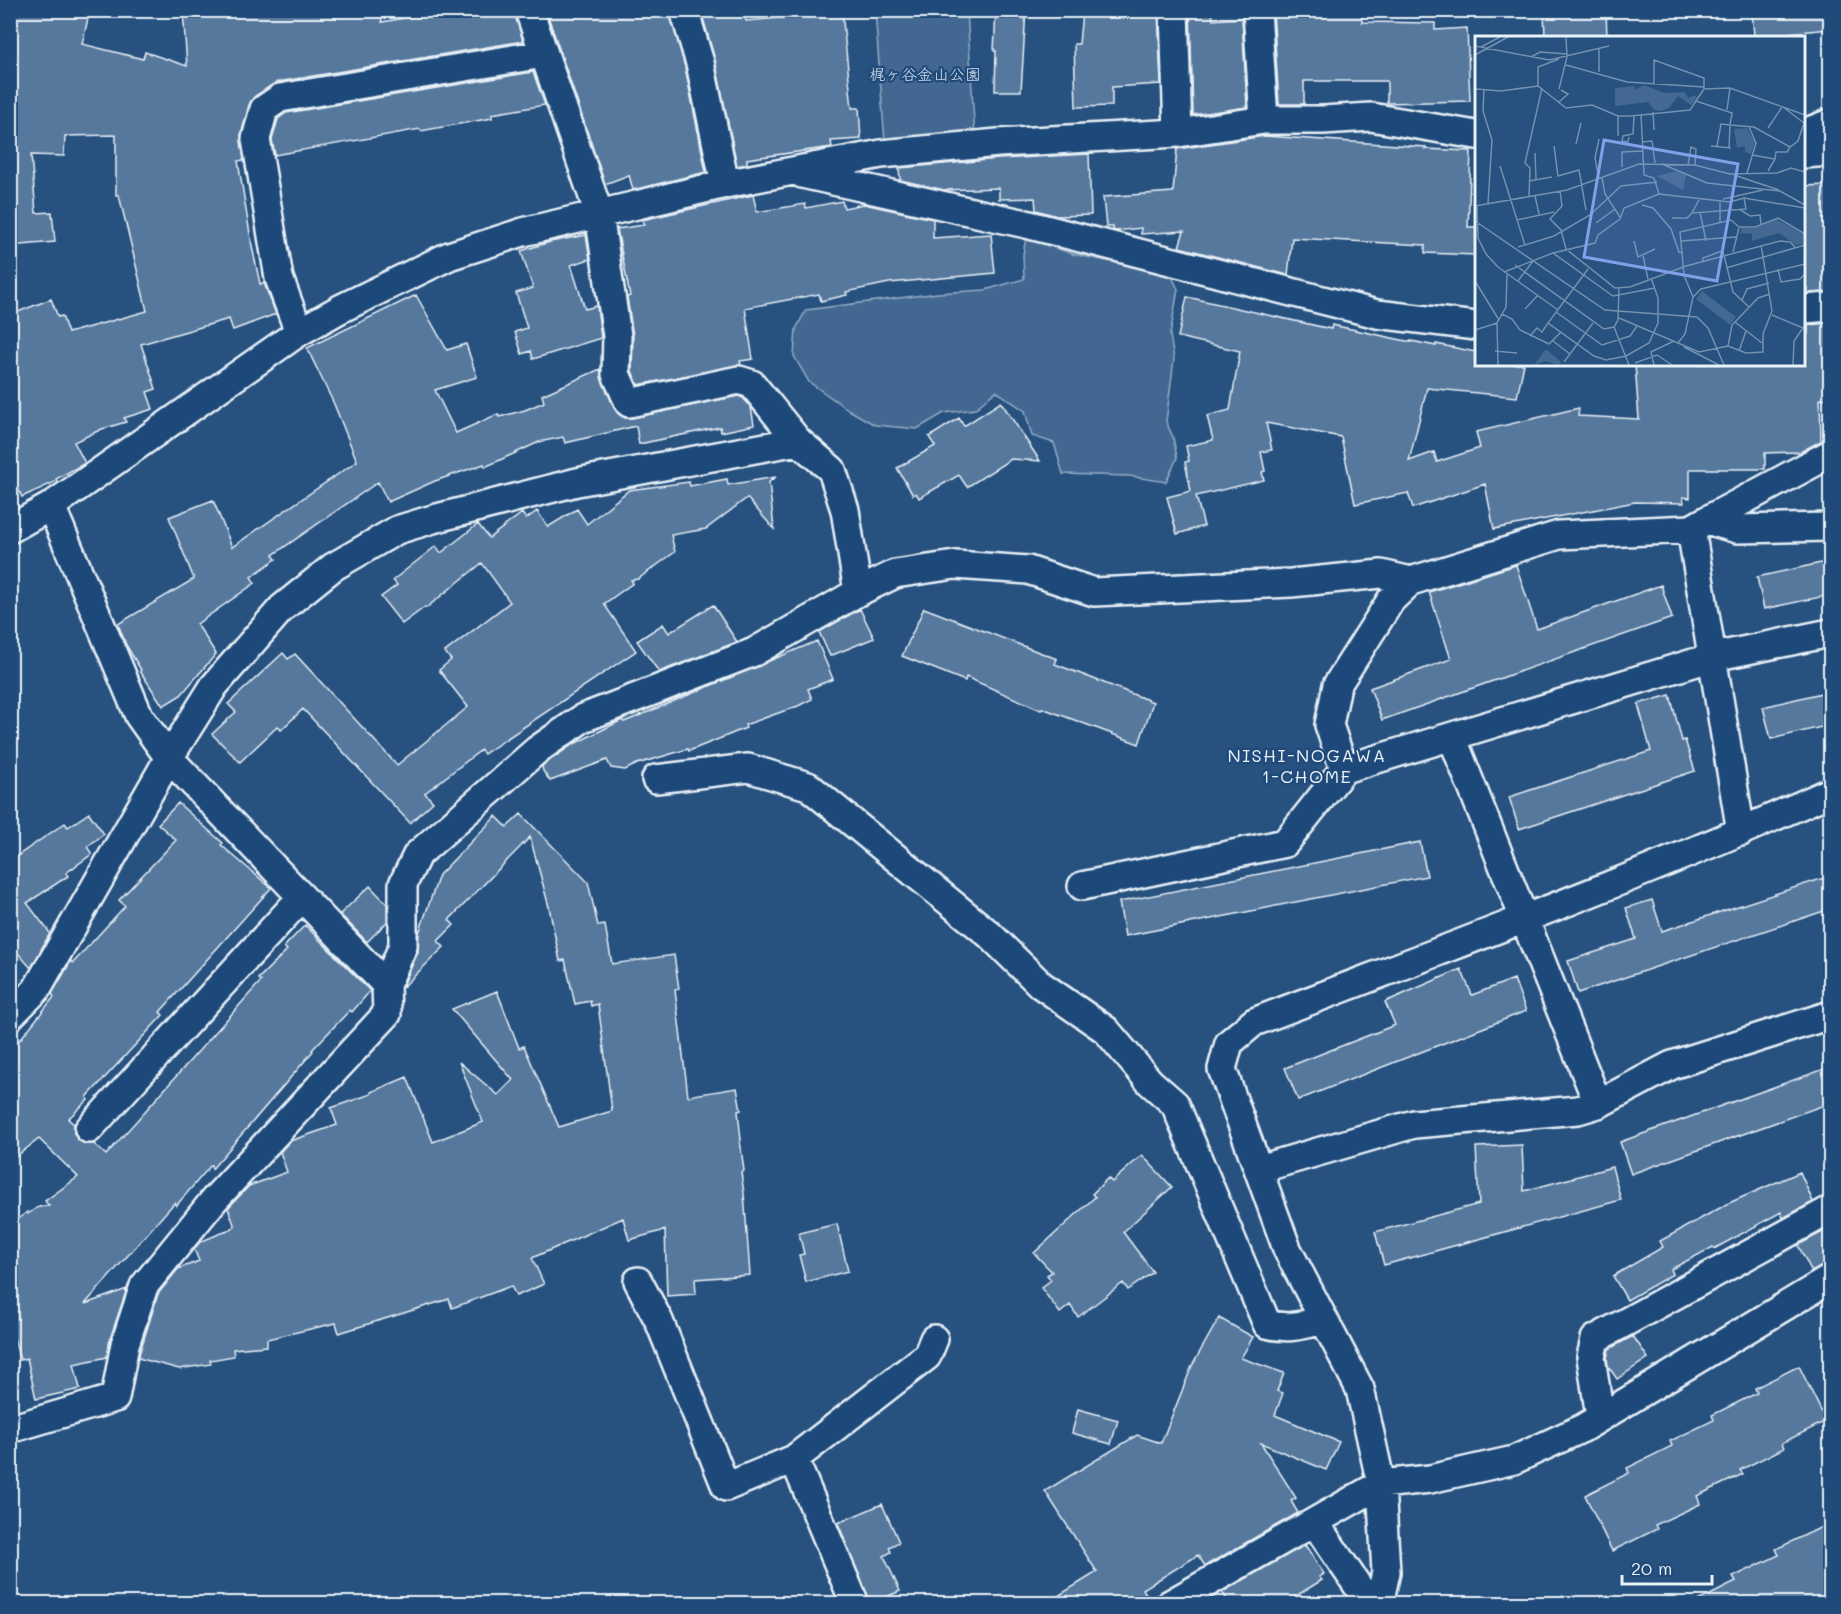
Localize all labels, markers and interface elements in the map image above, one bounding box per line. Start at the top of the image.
inset map [1475,36,1805,366]
park label: 梶ヶ谷金山公園 [869,63,981,84]
district label: NISHI-NOGAWA 1-CHOME [1227,743,1387,788]
scale bar [1622,1548,1712,1586]
text: 20 m [1631,1556,1672,1580]

